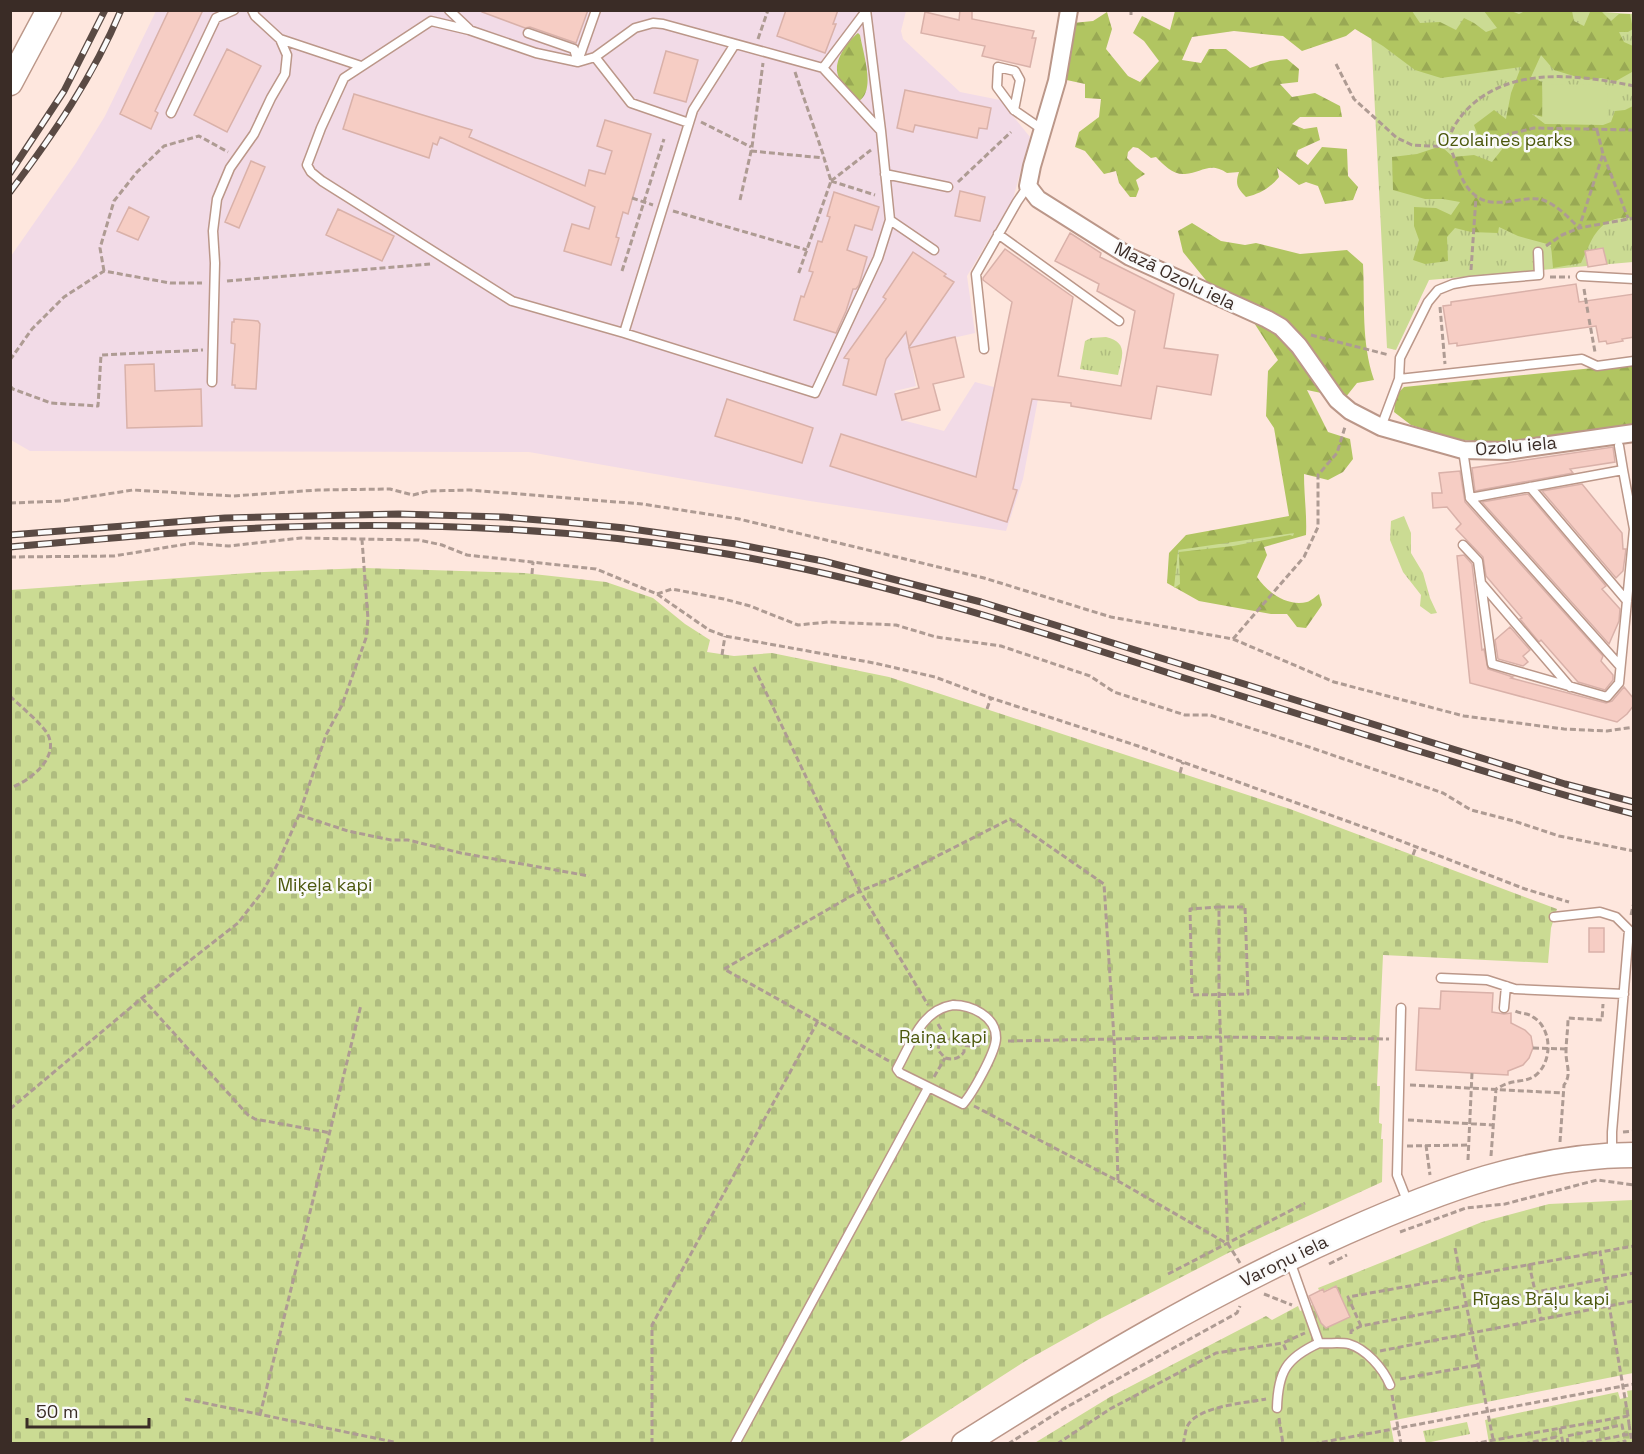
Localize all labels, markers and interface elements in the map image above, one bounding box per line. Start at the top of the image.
park label: Ozolaines parks [1438,128,1572,151]
street label: Mazā Ozolu iela [1111,236,1240,315]
street label: Ozolu iela [1474,430,1558,461]
park label: Miķeļa kapi [277,873,373,896]
park label: Raiņa kapi [899,1025,987,1048]
street label: Varoņu iela [1236,1229,1331,1292]
park label: Rīgas Brāļu kapi [1473,1287,1609,1310]
scale bar [27,1391,148,1429]
text: 50 m [36,1400,78,1423]

